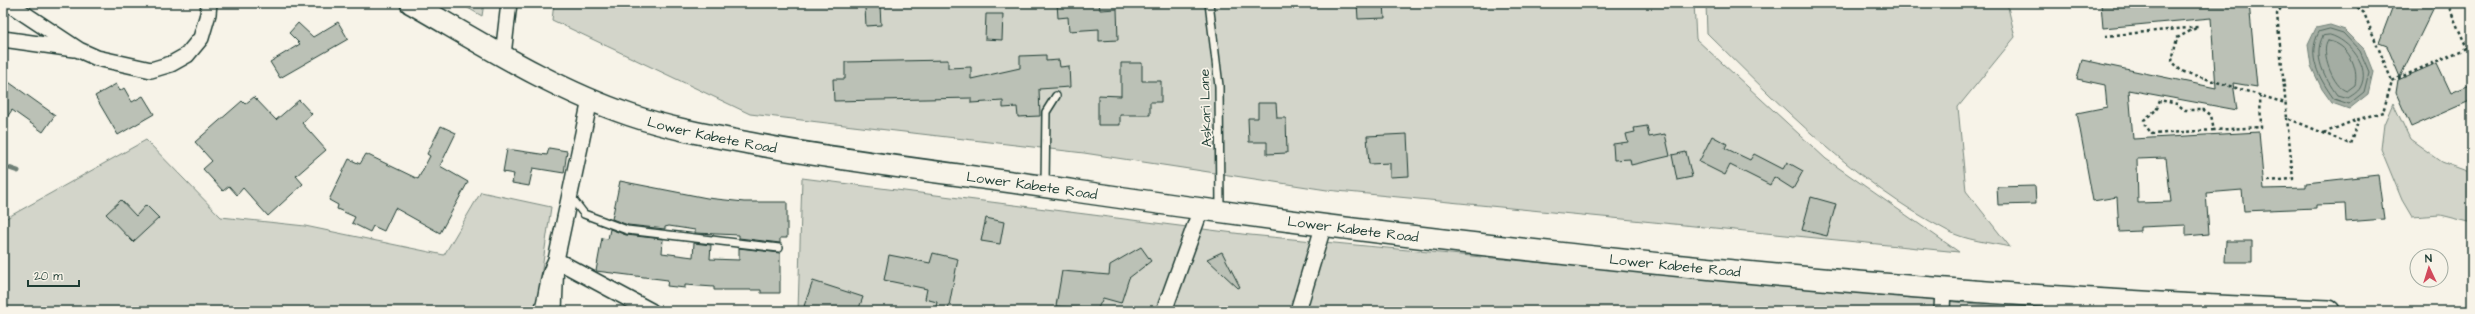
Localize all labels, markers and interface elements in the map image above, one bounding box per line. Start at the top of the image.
street label: Askari Lane [1195,68,1217,148]
street label: Lower Kabete Road [645,112,778,159]
street label: Lower Kabete Road [965,167,1099,205]
street label: Lower Kabete Road [1286,212,1420,248]
north arrow [2409,248,2449,288]
street label: Lower Kabete Road [1608,250,1742,283]
text: N [2424,251,2432,266]
scale bar [28,262,79,288]
text: 20 m [34,268,63,285]

